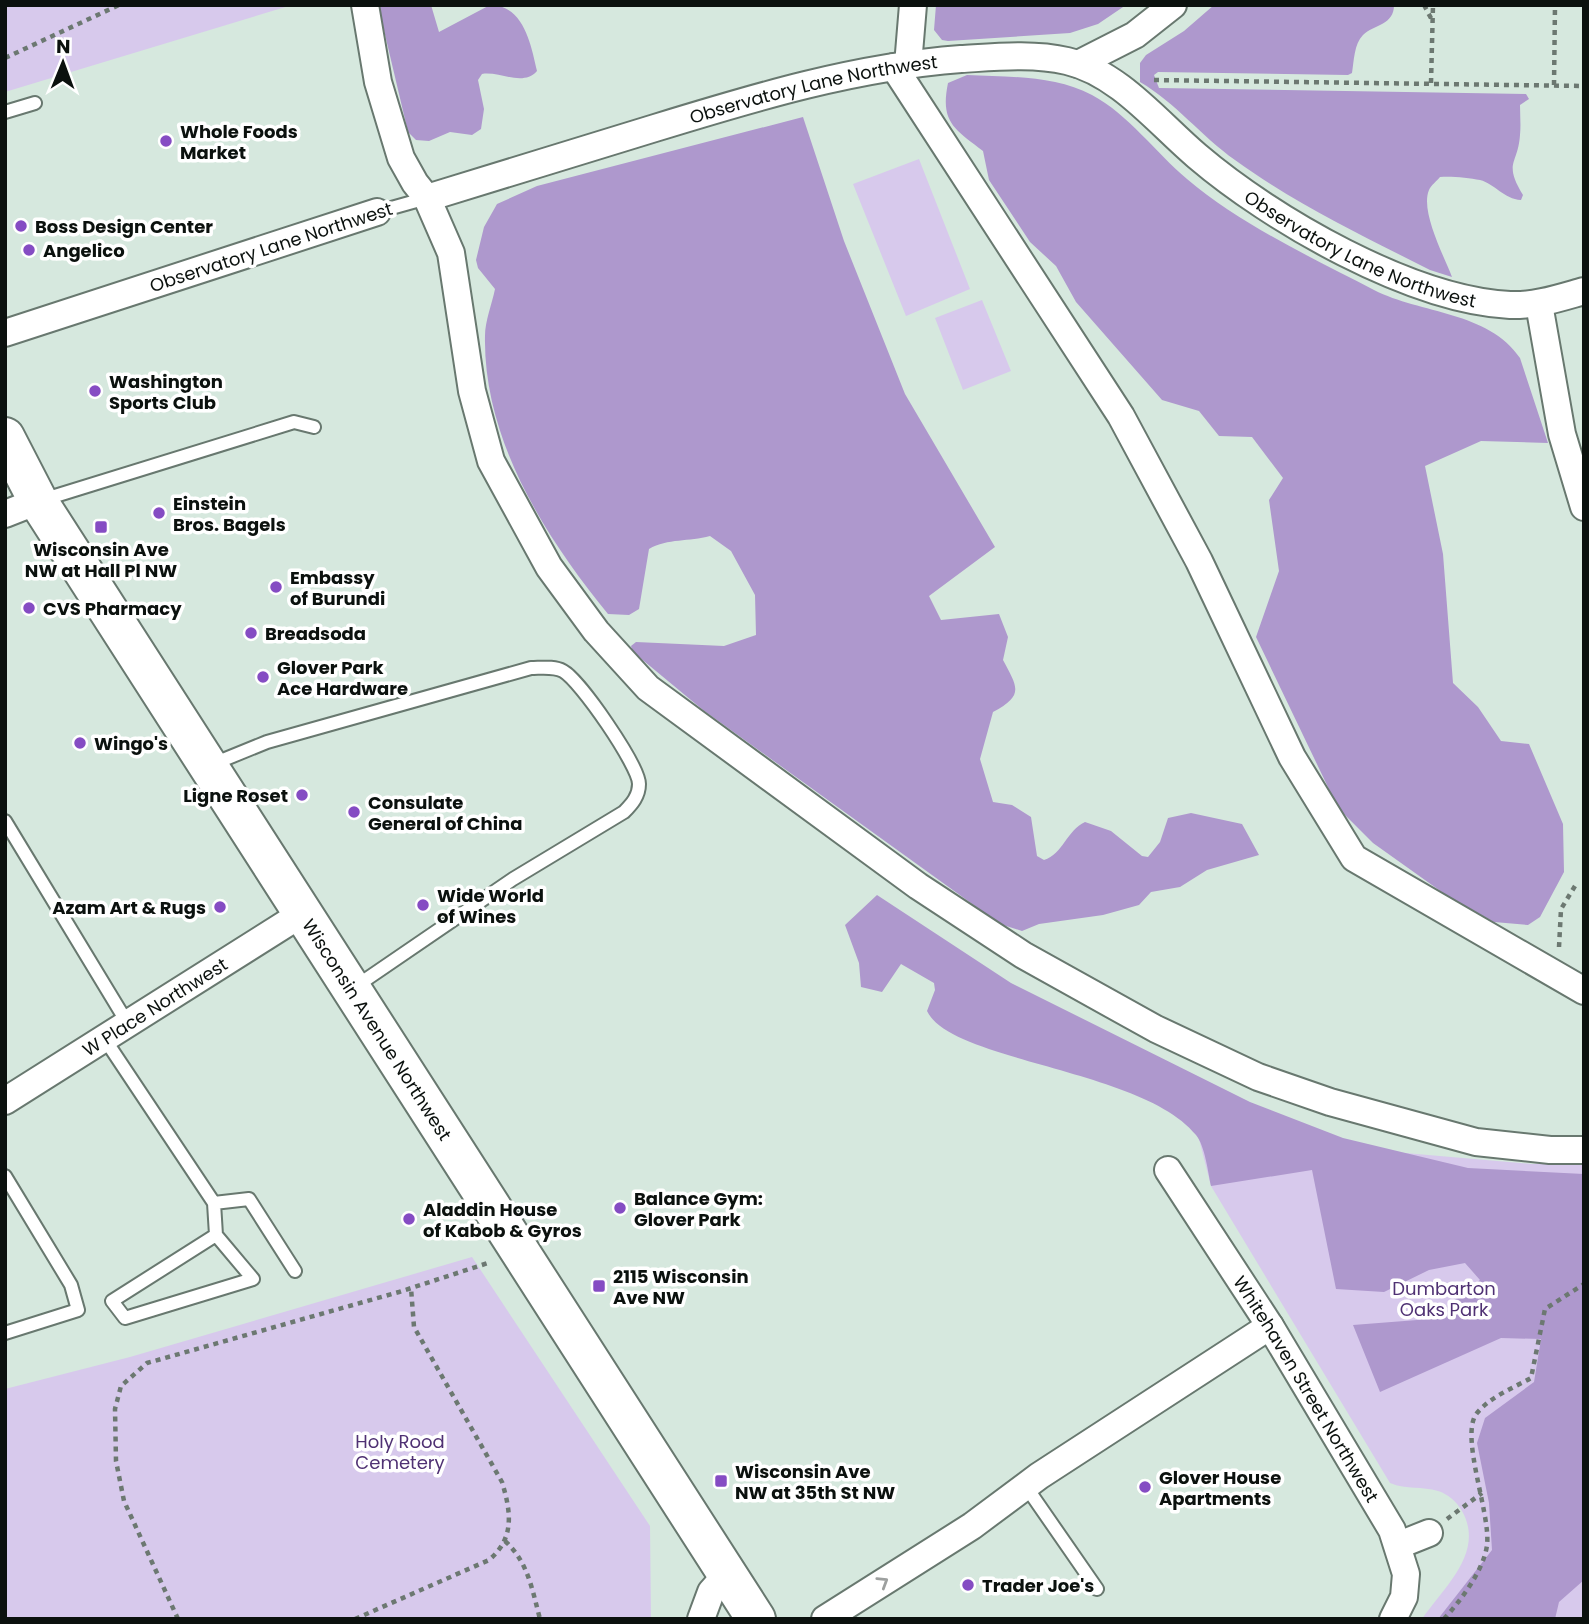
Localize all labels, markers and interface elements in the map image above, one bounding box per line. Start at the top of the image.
north arrow [28,28,98,98]
text: N [56,33,71,60]
street label: Observatory Lane Northwest [686,49,939,129]
place label: Whole Foods Market [180,119,298,165]
marker: Whole Foods Market [158,133,174,149]
street label: Observatory Lane Northwest [1240,184,1478,313]
street label: Observatory Lane Northwest [146,196,396,298]
place label: Boss Design Center [35,214,213,239]
marker: Boss Design Center [13,218,29,234]
place label: Angelico [43,238,125,263]
marker: Angelico [21,242,37,258]
place label: Washington Sports Club [109,369,223,415]
marker: Washington Sports Club [87,383,103,399]
place label: Einstein Bros. Bagels [173,491,286,537]
marker: Einstein Bros. Bagels [151,505,167,521]
marker: Wisconsin Ave NW at Hall Pl NW [93,519,109,535]
place label: Wisconsin Ave NW at Hall Pl NW [25,537,177,583]
place label: Embassy of Burundi [290,565,385,611]
marker: Embassy of Burundi [268,579,284,595]
place label: CVS Pharmacy [43,596,182,621]
marker: CVS Pharmacy [21,600,37,616]
place label: Breadsoda [265,621,366,646]
marker: Breadsoda [243,625,259,641]
place label: Glover Park Ace Hardware [277,655,408,701]
marker: Glover Park Ace Hardware [255,669,271,685]
place label: Wingo's [94,731,168,756]
marker: Wingo's [72,735,88,751]
place label: Ligne Roset [183,783,288,808]
marker: Ligne Roset [294,787,310,803]
place label: Consulate General of China [368,790,522,836]
marker: Consulate General of China [346,804,362,820]
place label: Wide World of Wines [437,883,544,929]
place label: Azam Art & Rugs [52,895,206,920]
marker: Wide World of Wines [415,897,431,913]
marker: Azam Art & Rugs [212,899,228,915]
street label: Wisconsin Avenue Northwest [297,914,458,1145]
street label: W Place Northwest [77,951,232,1062]
place label: Balance Gym: Glover Park [634,1186,763,1232]
place label: Aladdin House of Kabob & Gyros [423,1197,582,1243]
marker: Balance Gym: Glover Park [612,1200,628,1216]
marker: Aladdin House of Kabob & Gyros [401,1211,417,1227]
place label: 2115 Wisconsin Ave NW [613,1264,749,1310]
street label: Whitehaven Street Northwest [1228,1271,1385,1507]
park label: Dumbarton Oaks Park [1392,1276,1496,1322]
marker: 2115 Wisconsin Ave NW [591,1278,607,1294]
park label: Holy Rood Cemetery [355,1429,445,1475]
place label: Wisconsin Ave NW at 35th St NW [735,1459,895,1505]
place label: Glover House Apartments [1159,1465,1281,1511]
marker: Wisconsin Ave NW at 35th St NW [713,1473,729,1489]
marker: Glover House Apartments [1137,1479,1153,1495]
place label: Trader Joe's [982,1573,1094,1598]
marker: Trader Joe's [960,1577,976,1593]
one-way arrow [875,1578,888,1591]

